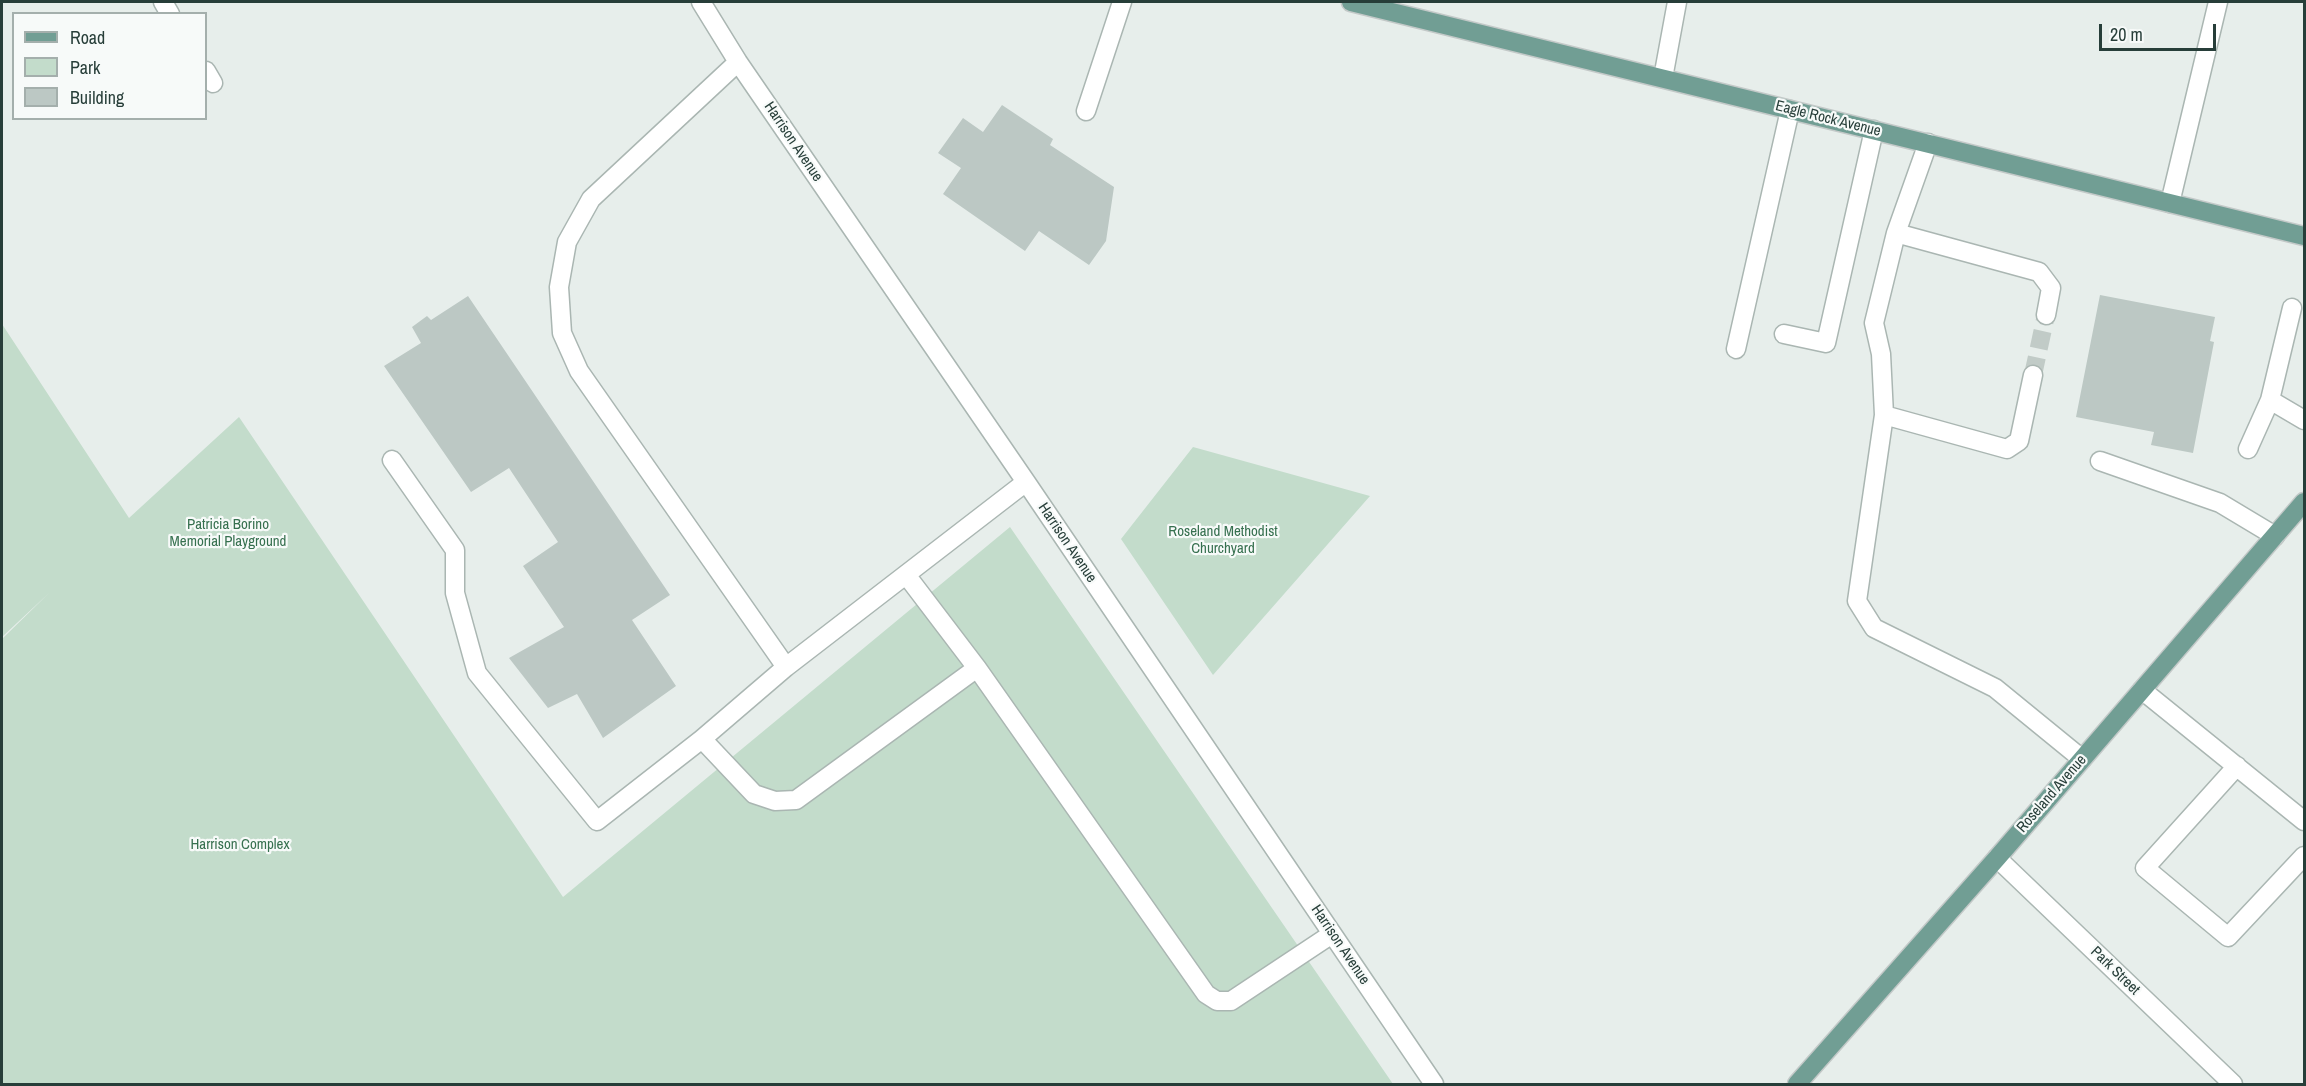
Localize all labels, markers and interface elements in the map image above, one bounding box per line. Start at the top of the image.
legend [12,12,207,120]
scale bar [2102,12,2219,50]
text: 20 m [2110,22,2143,47]
text: Road [70,25,105,50]
text: Park [70,55,100,80]
text: Building [70,85,124,110]
street label: Eagle Rock Avenue [1774,97,1882,141]
street label: Harrison Avenue [760,99,826,185]
street label: Harrison Avenue [1034,500,1100,586]
park label: Patricia Borino Memorial Playground [170,516,286,551]
park label: Roseland Methodist Churchyard [1168,523,1278,558]
street label: Roseland Avenue [2013,752,2091,836]
park label: Harrison Complex [190,836,290,854]
street label: Harrison Avenue [1307,902,1373,988]
street label: Park Street [2087,943,2143,999]

